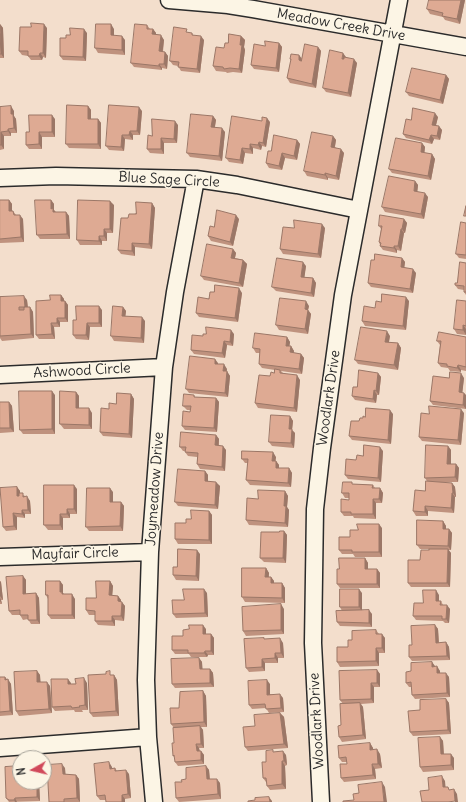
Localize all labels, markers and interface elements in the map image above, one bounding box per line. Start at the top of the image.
street label: Meadow Creek Drive [275,5,407,45]
street label: Blue Sage Circle [118,169,220,191]
street label: Woodlark Drive [314,349,344,447]
street label: Ashwood Circle [33,360,131,382]
street label: Joymeadow Drive [143,431,167,547]
street label: Mayfair Circle [31,544,119,564]
street label: Woodlark Drive [306,672,328,770]
north arrow [12,750,52,790]
text: N [14,767,29,776]

